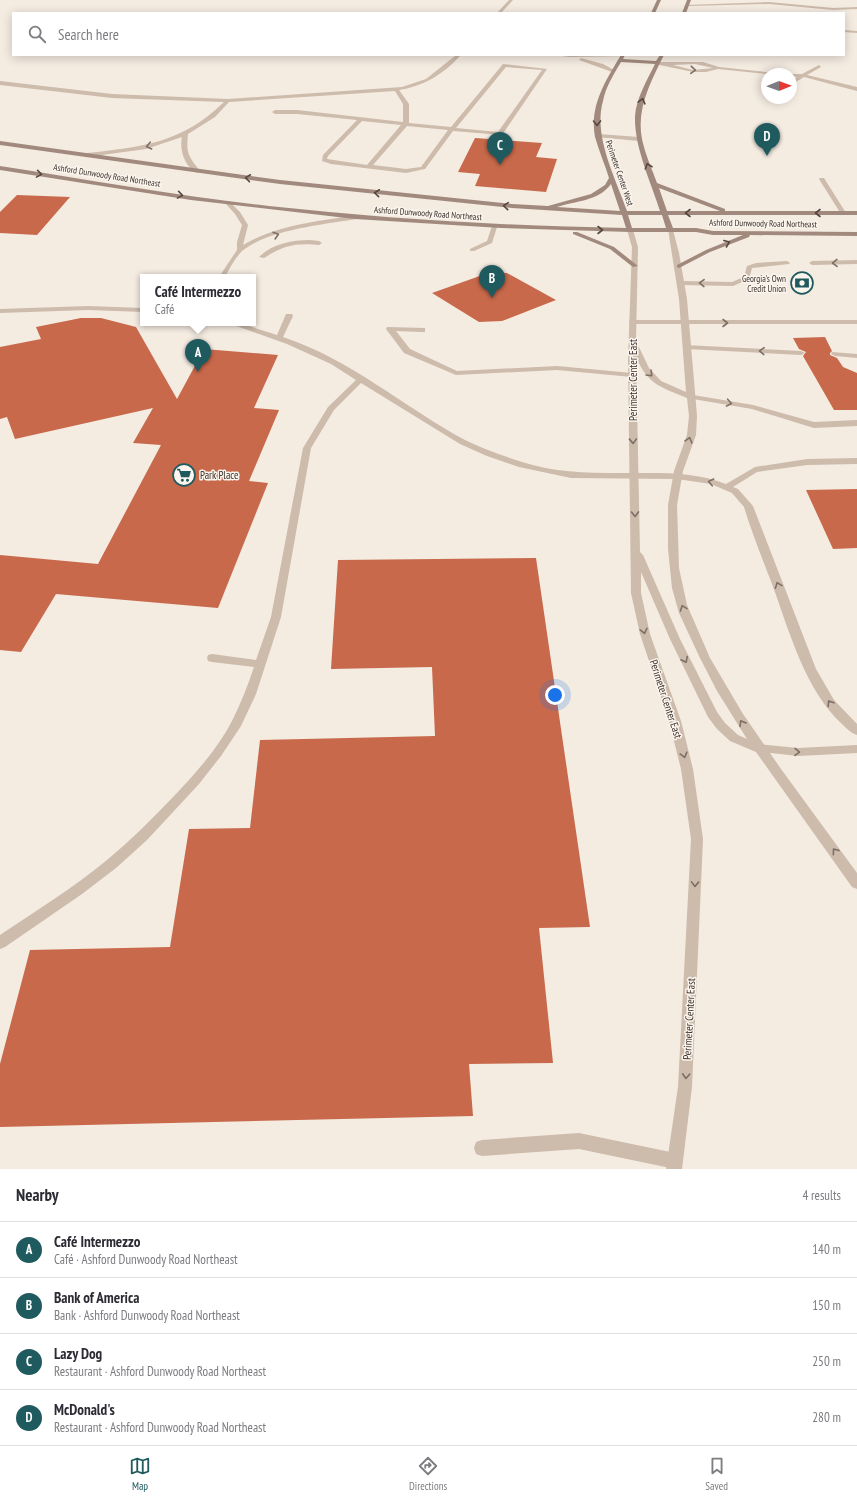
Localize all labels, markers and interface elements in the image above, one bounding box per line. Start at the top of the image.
search box [12,12,845,56]
icon: search [26,23,48,45]
text: Search here [58,25,119,44]
one-way arrow [690,66,696,75]
north arrow [761,68,797,104]
one-way arrow [637,98,646,105]
one-way arrow [593,120,601,126]
pin: D [754,123,780,156]
pin: C [487,132,513,165]
street label: Perimeter Center West [604,139,637,208]
one-way arrow [146,142,152,150]
street label: Ashford Dunwoody Road Northeast [53,161,162,189]
one-way arrow [644,163,653,170]
one-way arrow [35,169,42,178]
one-way arrow [245,174,251,183]
one-way arrow [374,189,380,198]
one-way arrow [177,191,183,199]
one-way arrow [503,201,509,210]
street label: Ashford Dunwoody Road Northeast [374,204,483,222]
one-way arrow [685,209,691,217]
one-way arrow [815,209,821,217]
street label: Ashford Dunwoody Road Northeast [709,217,818,229]
one-way arrow [597,226,603,234]
one-way arrow [272,231,279,240]
one-way arrow [723,240,730,248]
one-way arrow [832,259,838,267]
pin: B [479,265,505,298]
bank icon: Georgia's Own Credit Union [789,270,815,296]
place label: Georgia's Own Credit Union [742,273,786,294]
popup [140,274,256,326]
one-way arrow [699,279,705,287]
text: Café Intermezzo [155,282,241,301]
text: Café [155,301,174,318]
one-way arrow [722,318,728,327]
pin: A [185,339,211,372]
street label: Perimeter Center East [626,339,640,421]
one-way arrow [759,347,765,356]
one-way arrow [645,369,653,377]
one-way arrow [726,398,732,406]
one-way arrow [685,436,693,443]
one-way arrow [629,438,637,444]
supermarket icon: Park Place [171,462,197,488]
place label: Park Place [200,468,239,482]
one-way arrow [708,479,714,487]
one-way arrow [631,511,639,517]
one-way arrow [774,581,782,588]
one-way arrow [679,604,687,611]
one-way arrow [640,628,648,634]
one-way arrow [680,656,688,663]
street label: Perimeter Center East [647,658,685,740]
your location [545,685,565,705]
one-way arrow [828,701,835,708]
one-way arrow [739,720,746,727]
one-way arrow [794,747,800,756]
one-way arrow [679,752,687,758]
one-way arrow [833,848,840,855]
one-way arrow [691,881,699,887]
street label: Perimeter Center East [680,978,698,1060]
one-way arrow [682,1073,690,1079]
text: Nearby [16,1184,59,1206]
text: 4 results [802,1187,841,1204]
text: Café Intermezzo [54,1232,140,1251]
text: A [26,1241,32,1258]
text: 140 m [812,1241,841,1258]
text: Café · Ashford Dunwoody Road Northeast [54,1251,238,1268]
text: Bank of America [54,1288,139,1307]
text: B [26,1297,32,1314]
text: 150 m [812,1297,841,1314]
text: Bank · Ashford Dunwoody Road Northeast [54,1307,240,1324]
text: Lazy Dog [54,1344,102,1363]
text: C [26,1353,32,1370]
text: 250 m [812,1353,841,1370]
text: Restaurant · Ashford Dunwoody Road Northeast [54,1363,266,1380]
text: McDonald's [54,1400,115,1419]
text: D [26,1409,32,1426]
text: 280 m [812,1409,841,1426]
text: Restaurant · Ashford Dunwoody Road Northeast [54,1419,266,1436]
tab: Map [129,1455,151,1493]
tab: Directions [409,1455,447,1493]
tab: Saved [705,1455,728,1493]

